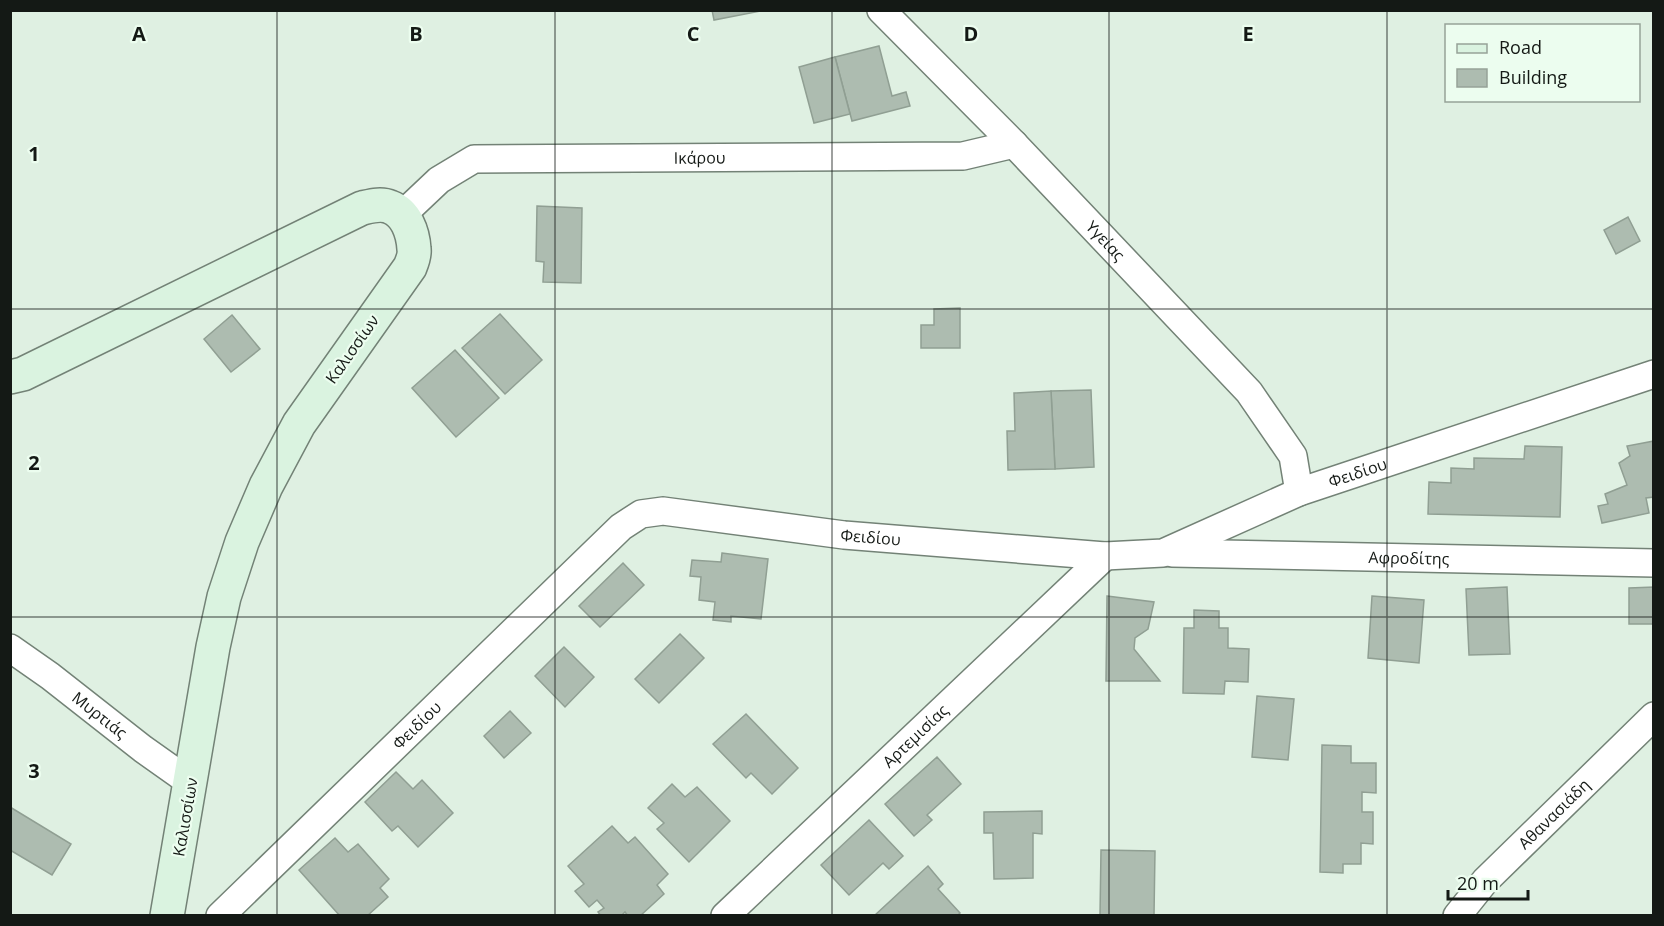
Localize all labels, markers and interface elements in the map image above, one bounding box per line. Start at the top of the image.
text: A [132,20,146,47]
text: B [409,20,423,47]
text: C [687,20,700,47]
text: D [964,20,978,47]
text: E [1242,20,1254,47]
legend [1445,24,1640,102]
text: Road [1499,35,1542,59]
text: Building [1499,65,1567,89]
text: 1 [28,140,40,167]
street label: Ικάρου [674,146,726,169]
street label: Υγείας [1081,216,1130,266]
street label: Καλισσίων [320,310,384,388]
text: 2 [28,449,40,476]
street label: Φειδίου [1325,453,1390,492]
street label: Φειδίου [840,524,902,551]
street label: Αφροδίτης [1368,546,1450,570]
street label: Μυρτιάς [68,687,132,744]
street label: Φειδίου [387,696,446,754]
street label: Αρτεμισίας [877,699,953,772]
text: 3 [28,757,40,784]
street label: Αθανασιάδη [1513,774,1595,854]
street label: Καλισσίων [167,776,203,858]
scale bar [1448,863,1528,901]
text: 20 m [1457,871,1499,895]

